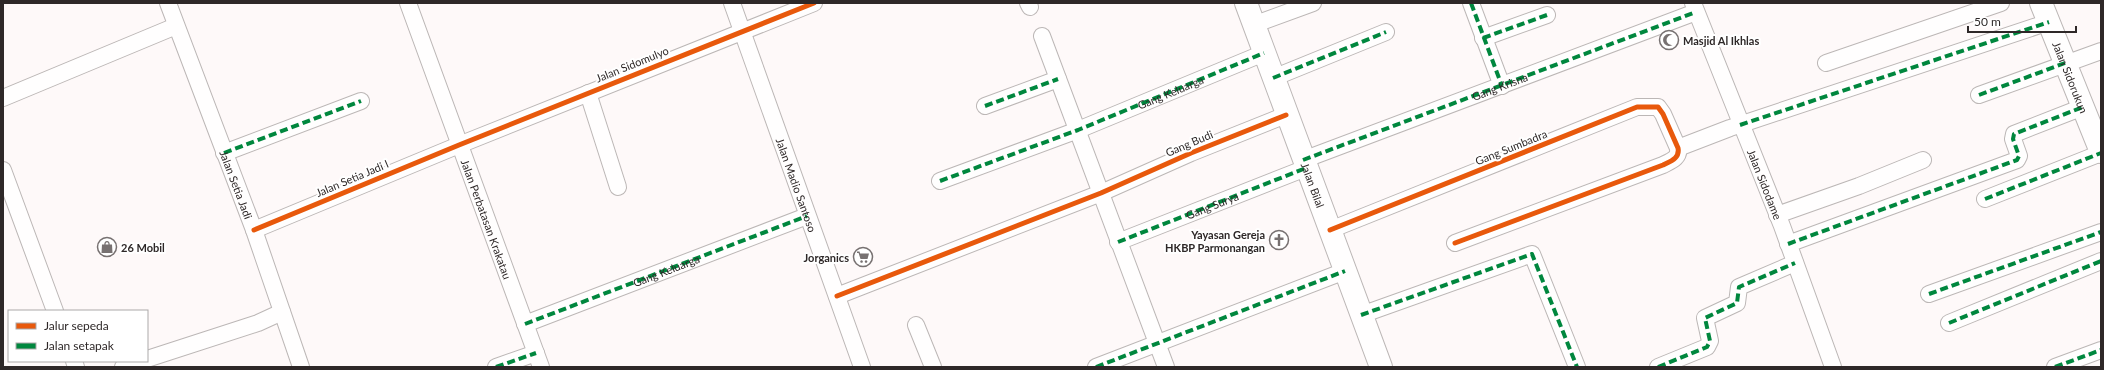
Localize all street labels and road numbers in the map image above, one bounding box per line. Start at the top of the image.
street label: Jalan Sidorukun [2051,40,2091,115]
street label: Jalan Sidomulyo [594,43,670,85]
street label: Gang Krisna [1470,70,1529,102]
street label: Gang Keluarga [1135,72,1205,111]
street label: Gang Budi [1163,127,1215,159]
street label: Gang Sumbadra [1473,127,1549,167]
street label: Jalan Madio Santoso [774,136,820,234]
street label: Jalan Sidodame [1745,147,1785,221]
street label: Jalan Setia Jadi [218,148,256,221]
street label: Jalan Setia Jadi I [314,157,390,199]
street label: Jalan Perbatasan Krakatau [459,157,515,281]
street label: Jalan Bilal [1299,160,1328,209]
street label: Gang Surya [1184,189,1240,221]
street label: Gang Keluarga [631,251,701,289]

